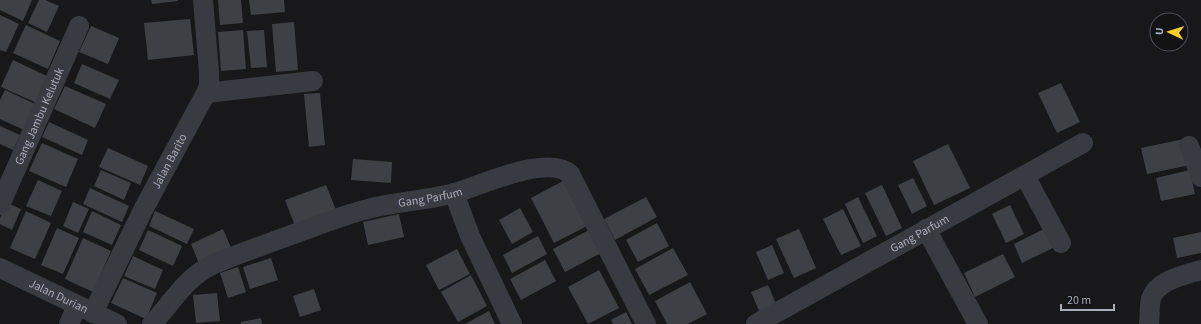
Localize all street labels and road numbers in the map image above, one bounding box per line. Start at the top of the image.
street label: Gang Jambu Kelutuk [11,65,69,168]
street label: Jalan Barito [148,131,192,192]
street label: Gang Parfum [397,183,465,212]
street label: Gang Parfum [887,211,952,257]
street label: Jalan Durian [26,275,91,318]

